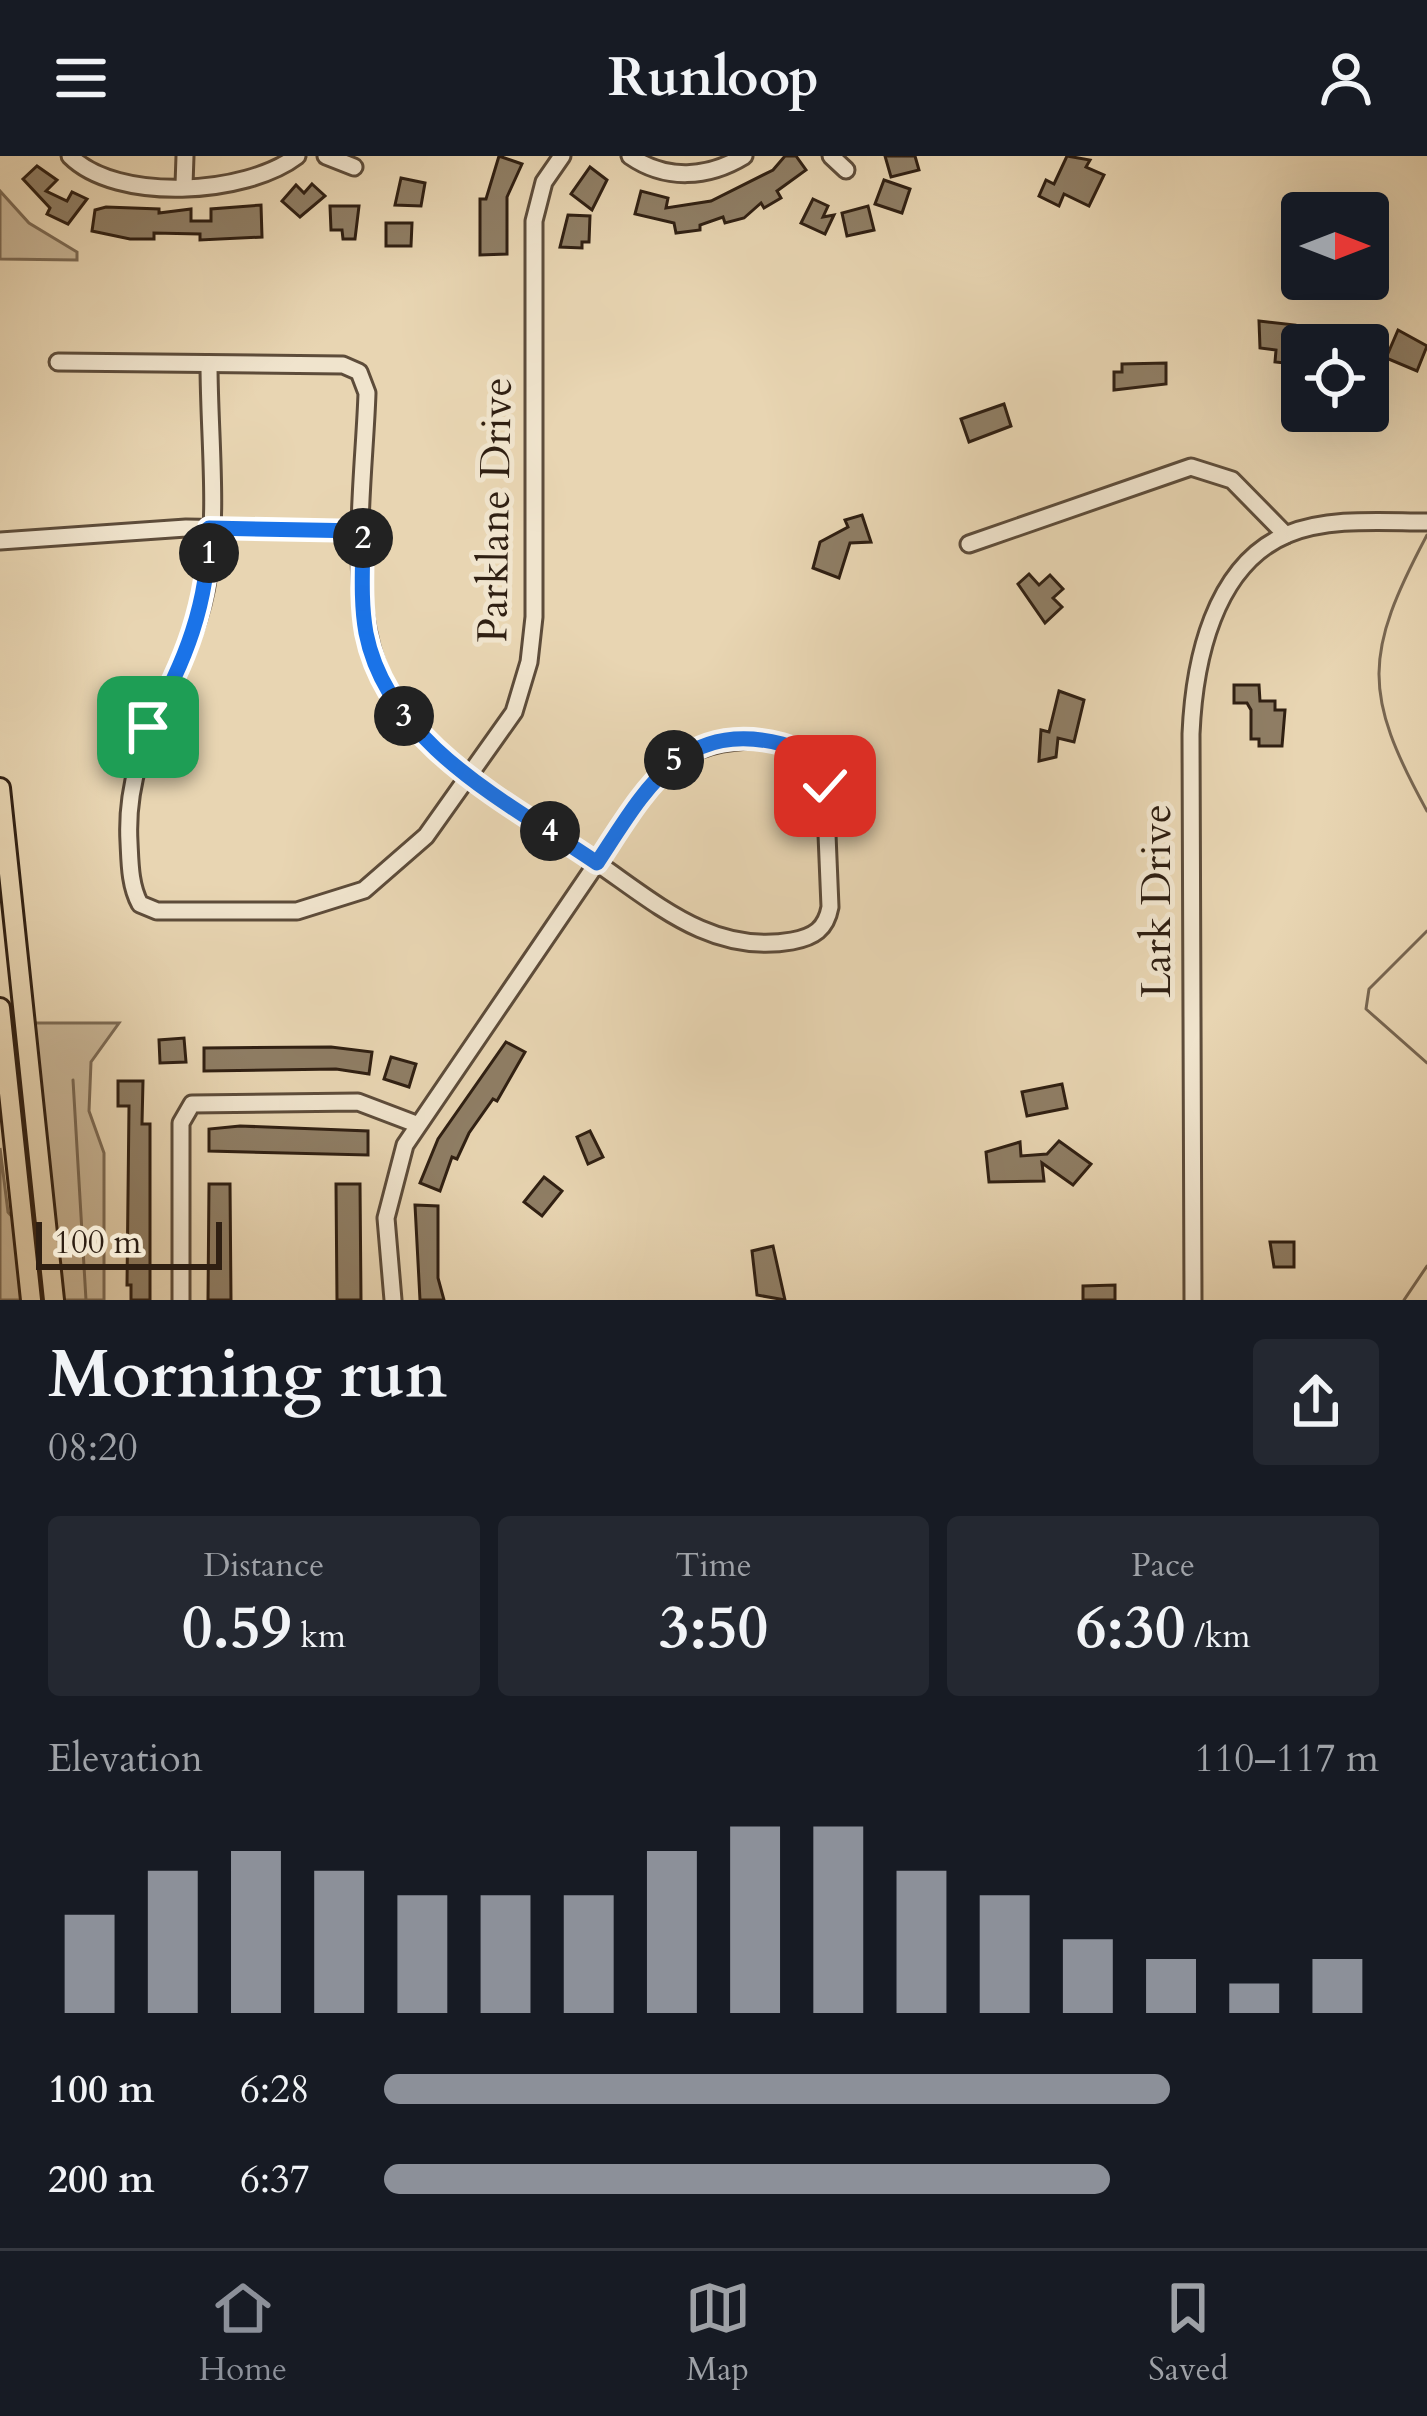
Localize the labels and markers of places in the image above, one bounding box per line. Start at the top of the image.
pin: 2 [333,508,393,568]
pin: 1 [179,523,239,583]
pin [97,676,199,778]
pin: 3 [374,686,434,746]
pin: 5 [644,730,704,790]
pin [774,735,876,837]
pin: 4 [520,801,580,861]

